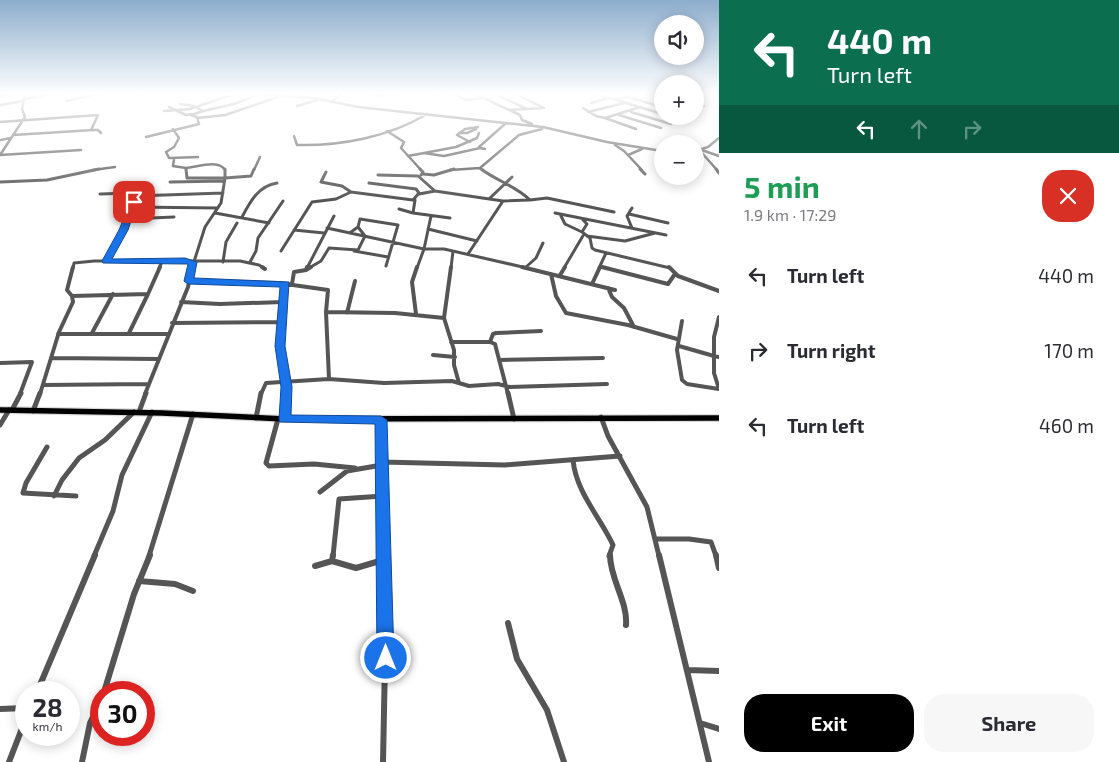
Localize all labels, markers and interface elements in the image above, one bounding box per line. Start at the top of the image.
map controls [654,15,704,185]
button: sound [654,15,704,65]
text: 440 m [827,19,932,61]
icon: left [744,20,809,85]
text: Turn left [827,61,912,87]
button: + [654,75,704,125]
icon: left [852,115,880,143]
icon: ahead [905,115,933,143]
icon: right [958,115,986,143]
button: − [654,135,704,185]
text: 5 min [744,168,820,204]
button: close [1042,170,1094,222]
pin [113,181,155,223]
icon: arrive [120,188,148,216]
text: 1.9 km · 17:29 [744,205,836,224]
icon: left [744,262,772,290]
text: Turn left [787,264,864,287]
text: 440 m [1038,264,1094,287]
icon: right [744,337,772,365]
text: Turn right [787,339,875,362]
text: 170 m [1044,339,1094,362]
icon: left [744,412,772,440]
text: Turn left [787,414,864,437]
text: 460 m [1039,414,1094,437]
position arrow [359,631,411,683]
speed limit sign: 30 [90,681,155,746]
text: 28 [32,692,63,722]
button: Exit [744,694,914,752]
button: Share [924,694,1094,752]
text: km/h [33,719,62,733]

